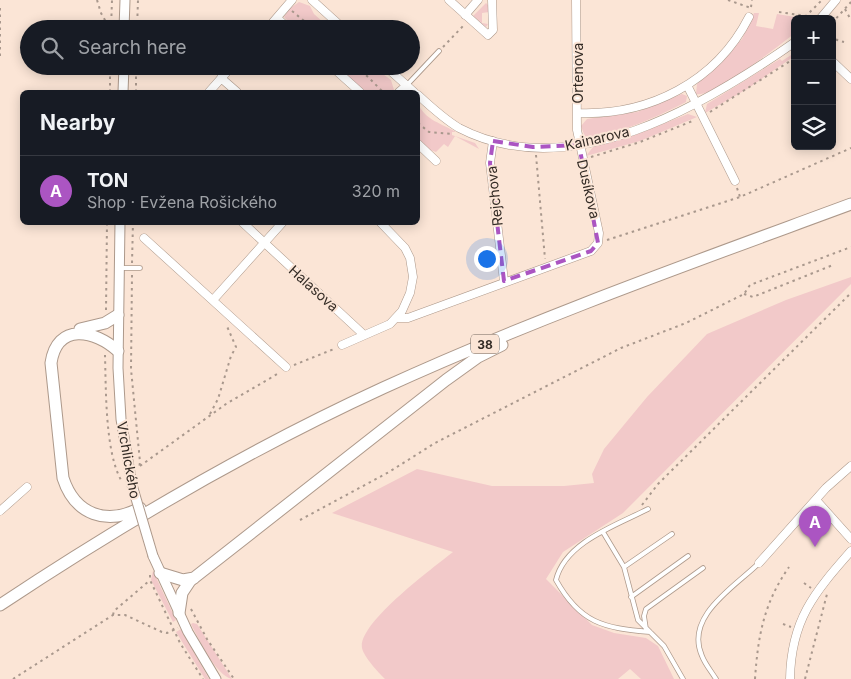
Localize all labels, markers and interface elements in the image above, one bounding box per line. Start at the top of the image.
map controls [791,15,836,150]
button: + [791,15,836,60]
search box [20,20,420,75]
icon: search [38,34,66,62]
text: Search here [78,36,187,59]
street label: Ortenova [569,43,586,103]
button: − [791,60,836,105]
button: layers [791,105,836,150]
text: Nearby [40,110,115,135]
street label: Kainarova [563,122,631,154]
street label: Dusíkova [574,158,604,220]
street label: Rejchova [482,165,506,227]
text: TON [87,169,128,192]
text: A [50,181,62,201]
text: 320 m [352,181,400,201]
text: Shop · Evžena Rošického [87,192,277,212]
your location [474,246,500,272]
street label: Halasova [286,261,342,315]
road number: 38 [471,334,499,354]
street label: Vrchlického [114,420,144,500]
pin: A [799,506,831,547]

